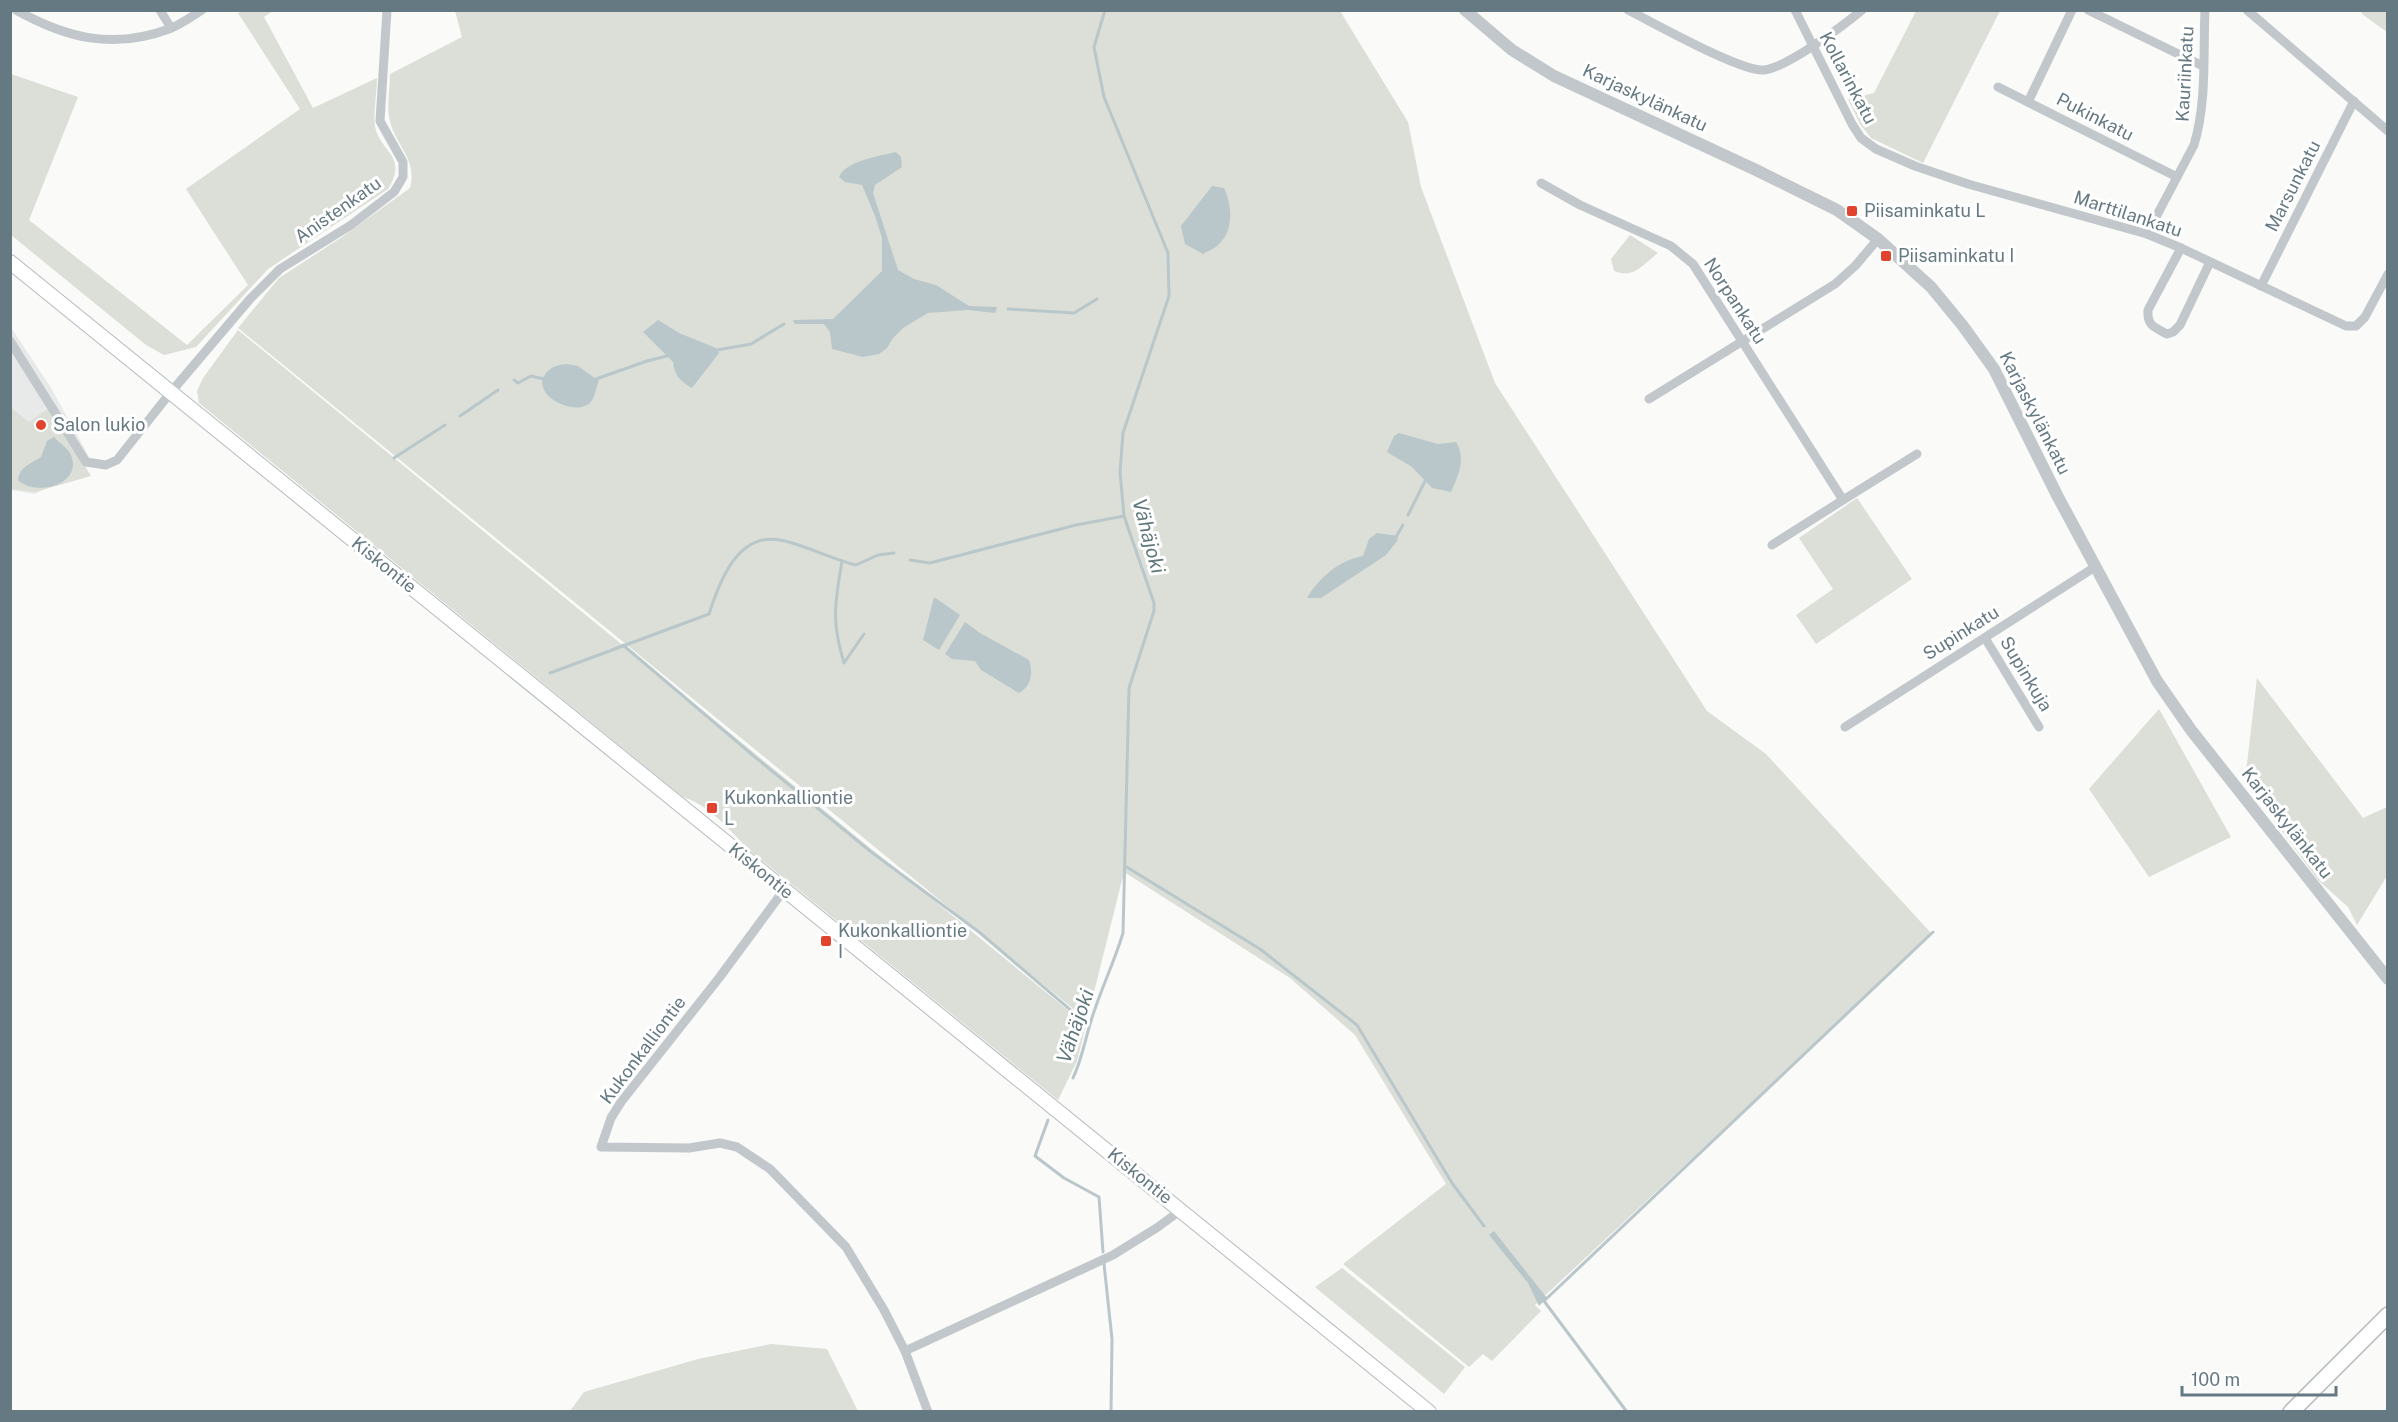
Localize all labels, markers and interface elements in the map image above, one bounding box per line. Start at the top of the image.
street label: Kauriinkatu [2172,25,2197,122]
street label: Kollarinkatu [1815,28,1881,127]
street label: Karjaskylänkatu [1579,59,1711,136]
street label: Pukinkatu [2053,88,2137,145]
street label: Marsunkatu [2261,137,2325,235]
street label: Anistenkatu [290,172,385,247]
street label: Marttilankatu [2071,186,2185,241]
place label: Piisaminkatu L [1864,200,1986,221]
marker: Piisaminkatu L [1845,204,1859,218]
place label: Piisaminkatu I [1898,245,2014,266]
marker: Piisaminkatu I [1879,249,1893,263]
street label: Norpankatu [1700,254,1771,348]
street label: Karjaskylänkatu [1995,348,2076,478]
place label: Salon lukio [53,414,145,435]
marker: Salon lukio [34,418,48,432]
water label: Vähäjoki [1127,496,1171,576]
street label: Kiskontie [348,532,421,597]
street label: Supinkatu [1919,601,2002,664]
street label: Supinkuja [1996,633,2057,715]
street label: Karjaskylänkatu [2237,763,2337,882]
place label: Kukonkalliontie L [724,787,853,829]
marker: Kukonkalliontie L [705,801,719,815]
street label: Kiskontie [725,838,798,903]
place label: Kukonkalliontie I [838,920,967,962]
marker: Kukonkalliontie I [819,934,833,948]
water label: Vähäjoki [1051,986,1099,1066]
street label: Kukonkalliontie [595,992,690,1108]
street label: Kiskontie [1104,1143,1177,1208]
scale bar [2182,1359,2336,1397]
text: 100 m [2191,1369,2240,1390]

